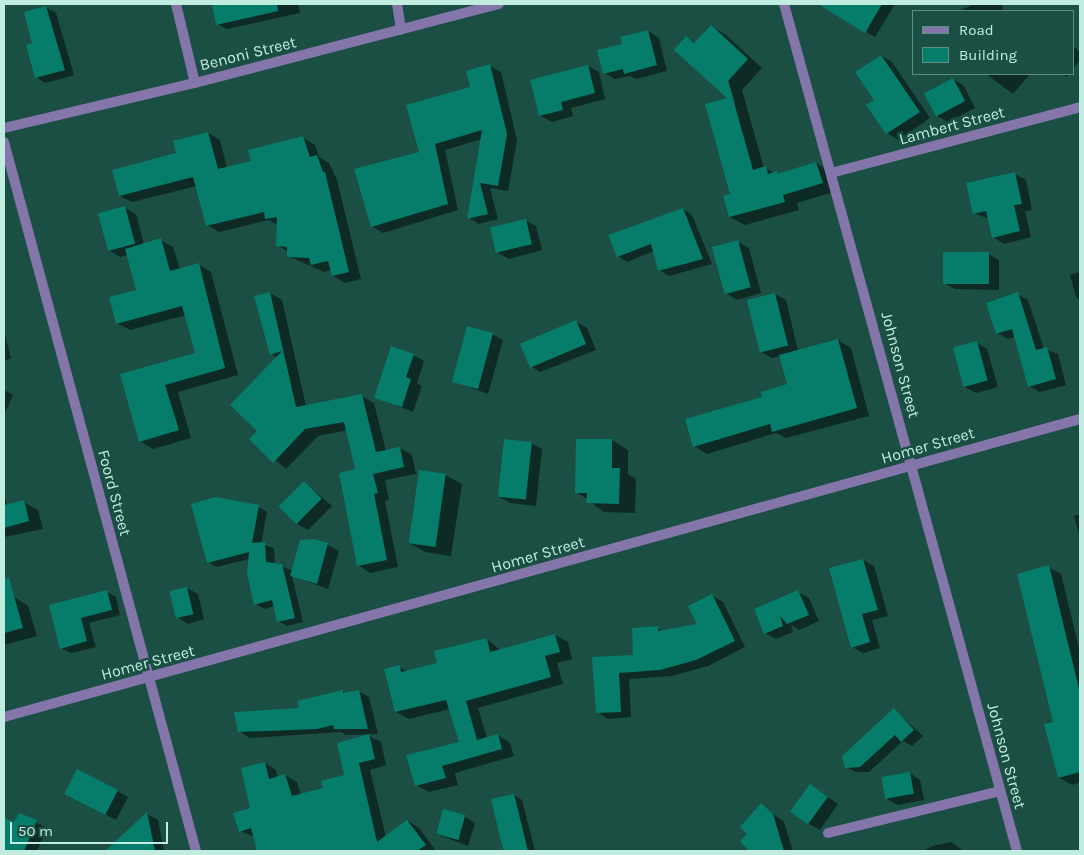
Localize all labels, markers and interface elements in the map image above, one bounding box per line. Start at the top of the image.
legend [912,10,1074,75]
text: Road [959,21,994,39]
street label: Benoni Street [198,33,298,75]
text: Building [959,46,1017,64]
street label: Lambert Street [897,103,1007,149]
street label: Johnson Street [877,310,923,420]
street label: Homer Street [879,424,977,468]
street label: Foord Street [93,448,135,538]
street label: Homer Street [489,533,587,577]
street label: Homer Street [99,641,197,685]
street label: Johnson Street [983,701,1029,811]
scale bar [12,812,170,844]
text: 50 m [18,822,53,840]

